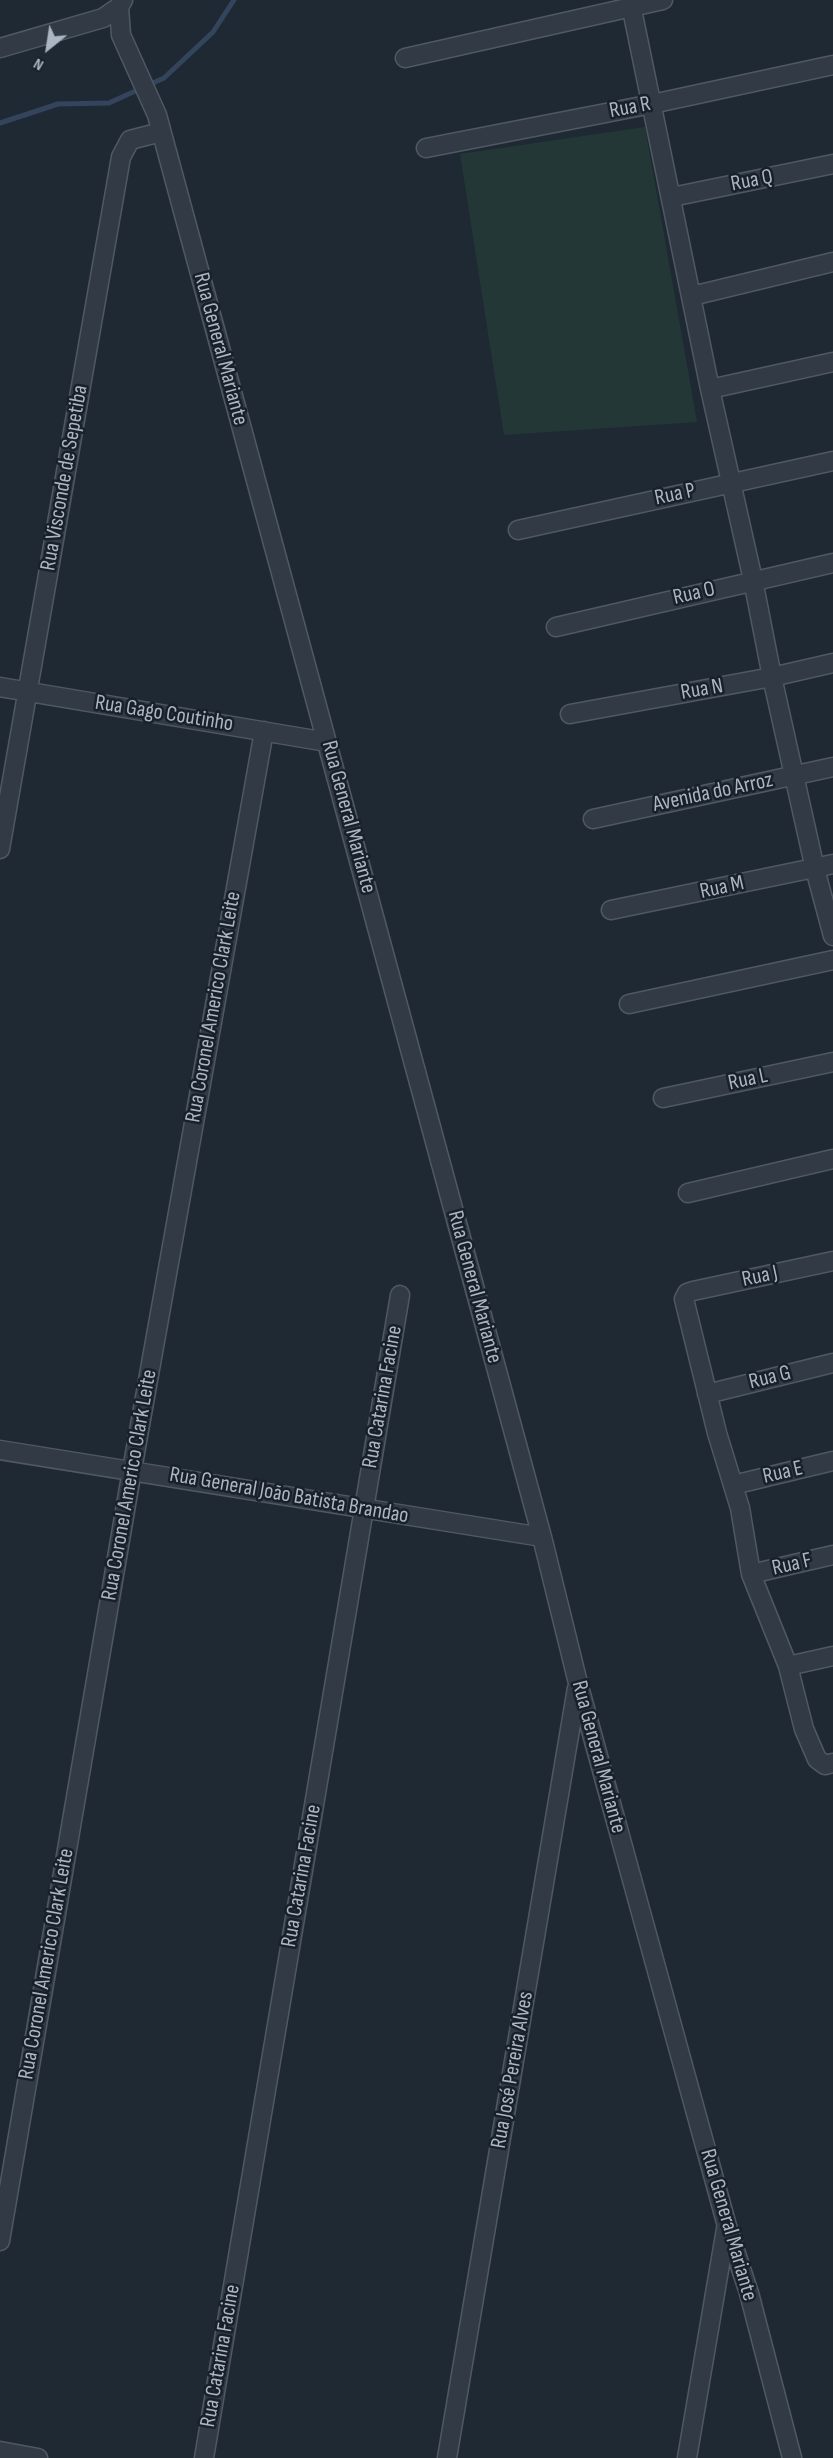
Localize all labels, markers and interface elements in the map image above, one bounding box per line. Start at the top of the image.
north arrow [18,18,78,78]
text: N [30,54,47,74]
street label: Rua R [607,91,653,125]
street label: Rua Q [729,164,775,198]
street label: Rua General Mariante [187,270,253,428]
street label: Rua Visconde de Sepetiba [36,383,94,573]
street label: Rua P [652,478,698,512]
street label: Rua O [670,576,718,612]
street label: Rua N [679,673,725,707]
street label: Rua Gago Coutinho [93,690,235,738]
street label: Rua General Mariante [315,738,381,896]
street label: Avenida do Arroz [651,767,775,819]
street label: Rua M [698,870,746,906]
street label: Rua Coronel Americo Clark Leite [181,889,247,1125]
street label: Rua L [726,1063,770,1097]
street label: Rua General Mariante [441,1208,507,1366]
street label: Rua J [740,1260,780,1294]
street label: Rua Catarina Facine [357,1324,409,1470]
street label: Rua G [746,1360,794,1396]
street label: Rua Coronel Americo Clark Leite [97,1367,163,1603]
street label: Rua E [760,1456,806,1490]
street label: Rua General João Batista Brandao [167,1462,411,1530]
street label: Rua F [770,1548,814,1582]
street label: Rua General Mariante [565,1678,631,1836]
street label: Rua Catarina Facine [276,1803,328,1949]
street label: Rua Coronel Americo Clark Leite [14,1846,80,2082]
street label: Rua José Pereira Alves [486,1989,540,2151]
street label: Rua General Mariante [694,2146,762,2304]
street label: Rua Catarina Facine [195,2283,247,2429]

